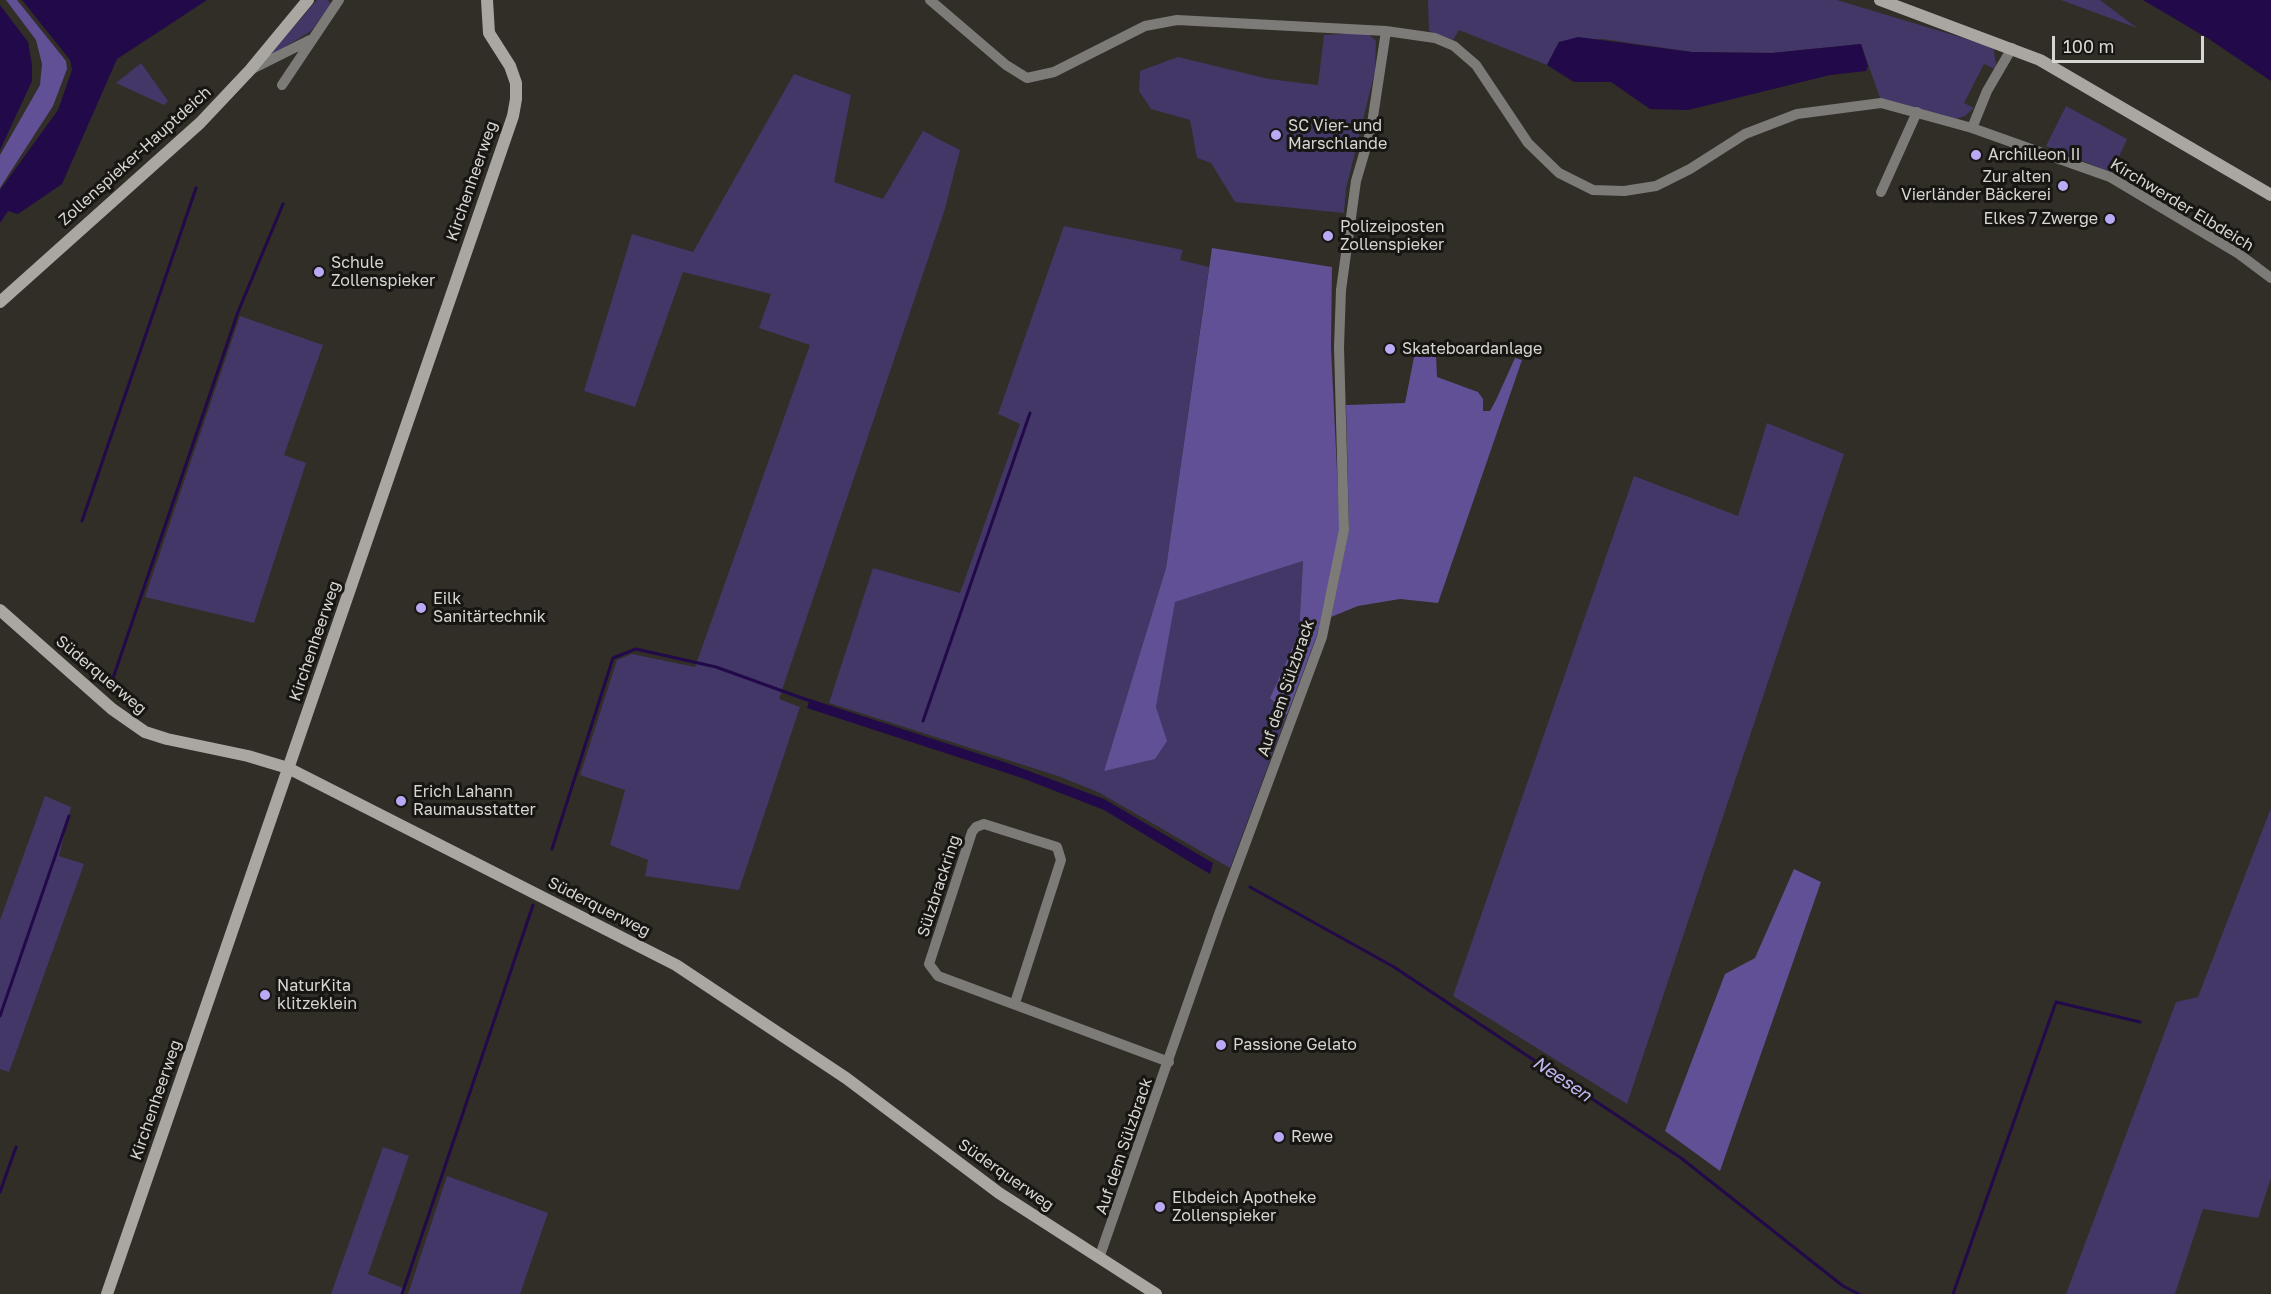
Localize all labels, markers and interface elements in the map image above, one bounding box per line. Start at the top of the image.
scale bar [2055,24,2206,62]
text: 100 m [2063,35,2114,57]
street label: Zollenspieker-Hauptdeich [55,82,215,230]
place label: SC Vier- und Marschlande [1288,116,1387,154]
street label: Kirchenheerweg [442,118,502,244]
marker: SC Vier- und Marschlande [1269,128,1283,142]
place label: Archilleon II [1988,145,2080,165]
marker: Archilleon II [1969,148,1983,162]
street label: Kirchwerder Elbdeich [2107,155,2257,255]
place label: Zur alten Vierländer Bäckerei [1901,167,2051,205]
marker: Zur alten Vierländer Bäckerei [2056,179,2070,193]
place label: Elkes 7 Zwerge [1984,209,2098,229]
marker: Elkes 7 Zwerge [2103,212,2117,226]
place label: Polizeiposten Zollenspieker [1340,217,1444,255]
marker: Polizeiposten Zollenspieker [1321,229,1335,243]
place label: Schule Zollenspieker [331,253,435,291]
marker: Schule Zollenspieker [312,265,326,279]
place label: Skateboardanlage [1402,339,1542,359]
marker: Skateboardanlage [1383,342,1397,356]
street label: Kirchenheerweg [285,578,345,704]
place label: Eilk Sanitärtechnik [433,589,546,627]
marker: Eilk Sanitärtechnik [414,601,428,615]
street label: Auf dem Sülzbrack [1254,617,1318,759]
street label: Süderquerweg [52,632,150,718]
place label: Erich Lahann Raumausstatter [413,782,536,820]
marker: Erich Lahann Raumausstatter [394,794,408,808]
street label: Sülzbrackring [913,832,965,940]
street label: Süderquerweg [545,873,653,941]
place label: NaturKita klitzeklein [277,976,357,1014]
marker: NaturKita klitzeklein [258,988,272,1002]
place label: Passione Gelato [1233,1035,1357,1055]
street label: Kirchenheerweg [126,1037,186,1163]
marker: Passione Gelato [1214,1038,1228,1052]
water label: Neesen [1529,1052,1595,1106]
street label: Auf dem Sülzbrack [1092,1075,1156,1217]
place label: Rewe [1291,1127,1333,1147]
marker: Rewe [1272,1130,1286,1144]
street label: Süderquerweg [954,1135,1058,1215]
place label: Elbdeich Apotheke Zollenspieker [1172,1188,1316,1226]
marker: Elbdeich Apotheke Zollenspieker [1153,1200,1167,1214]

